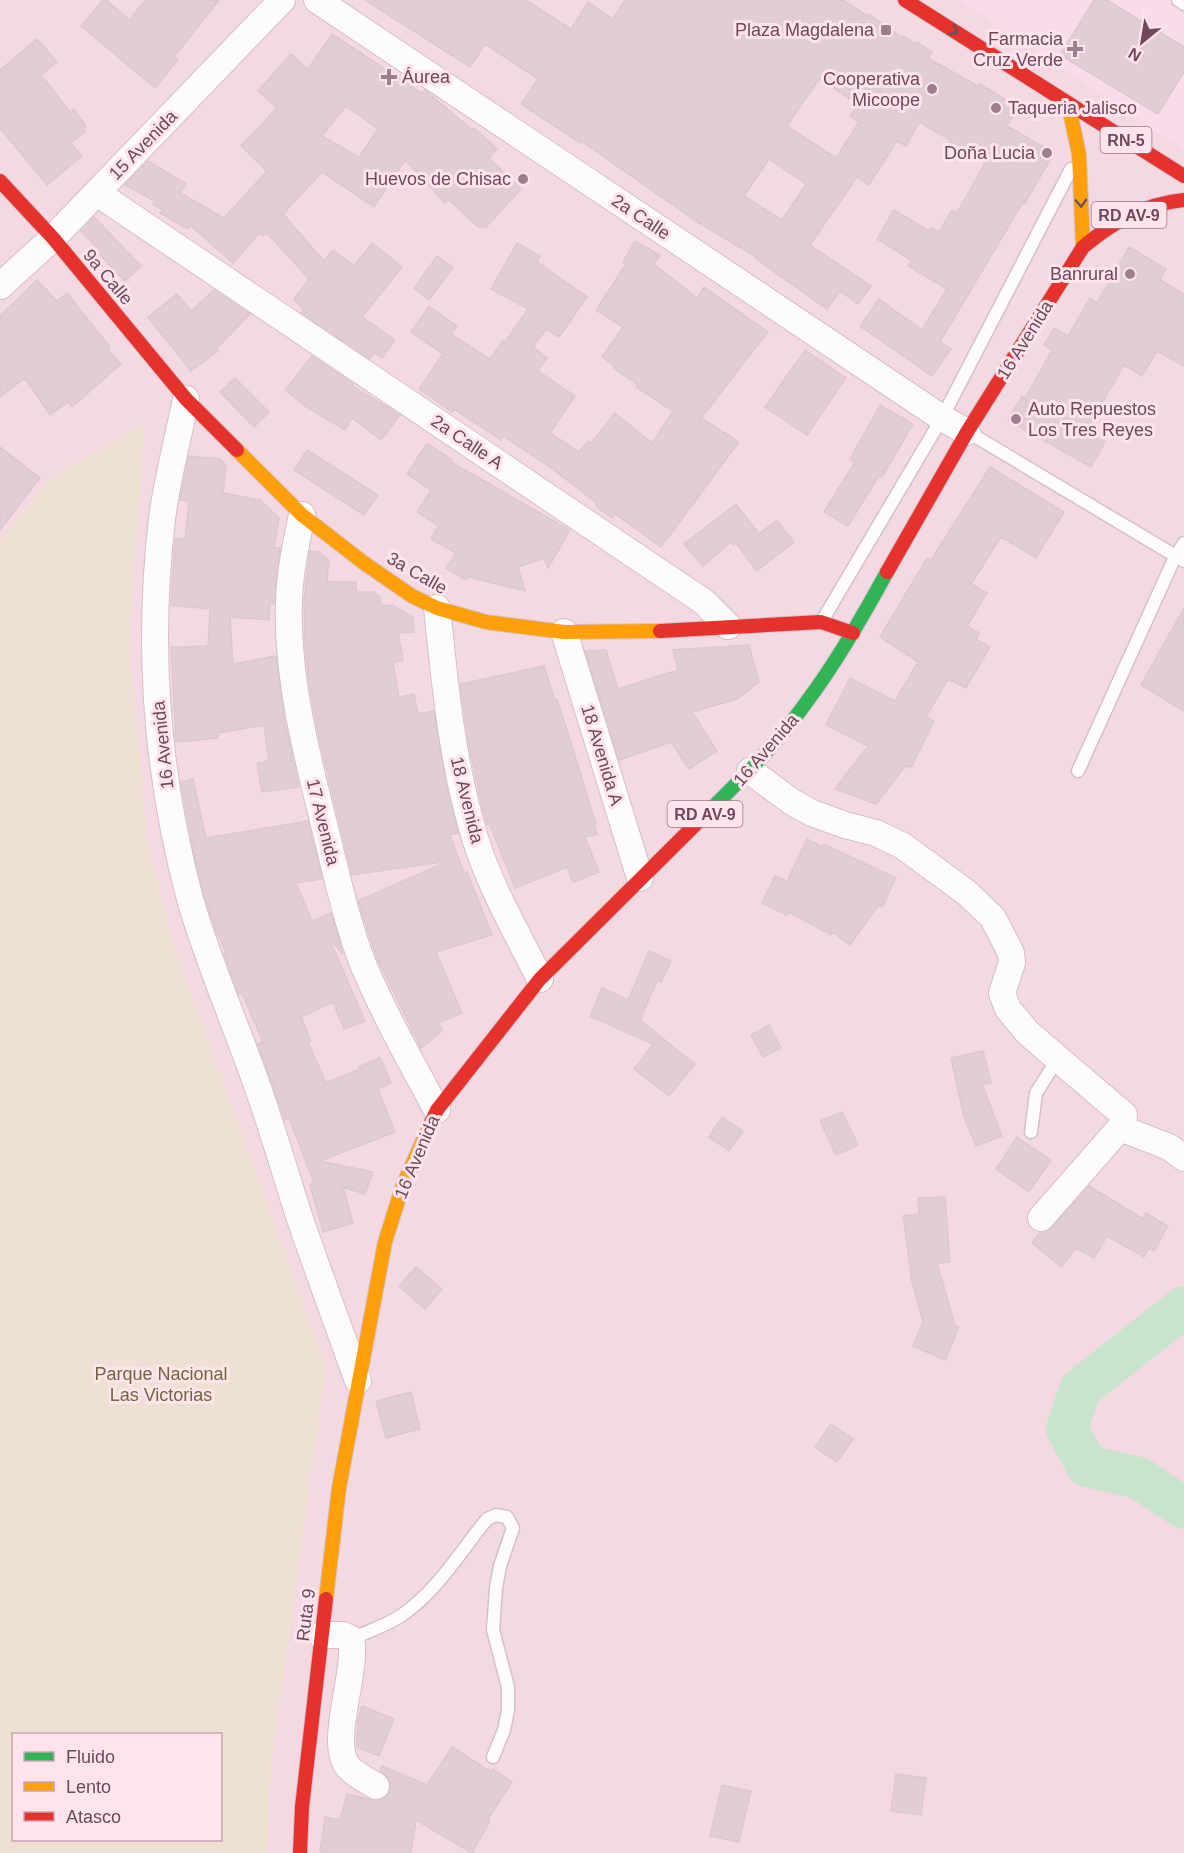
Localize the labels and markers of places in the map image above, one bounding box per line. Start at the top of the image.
place label: Plaza Magdalena [735,20,875,40]
marker: Plaza Magdalena [879,23,893,37]
place label: Farmacia Cruz Verde [973,29,1064,70]
marker: Farmacia Cruz Verde [1068,42,1082,56]
place label: Áurea [402,67,451,87]
marker: Áurea [380,68,398,86]
place label: Cooperativa Micoope [823,69,921,110]
marker: Cooperativa Micoope [925,82,939,96]
place label: Taqueria Jalisco [1008,98,1137,118]
marker: Taqueria Jalisco [989,101,1003,115]
place label: Doña Lucia [944,143,1036,163]
marker: Doña Lucia [1040,146,1054,160]
place label: Huevos de Chisac [365,169,511,189]
marker: Huevos de Chisac [516,172,530,186]
place label: Banrural [1050,264,1118,284]
marker: Banrural [1123,267,1137,281]
place label: Auto Repuestos Los Tres Reyes [1028,399,1156,440]
marker: Auto Repuestos Los Tres Reyes [1009,412,1023,426]

